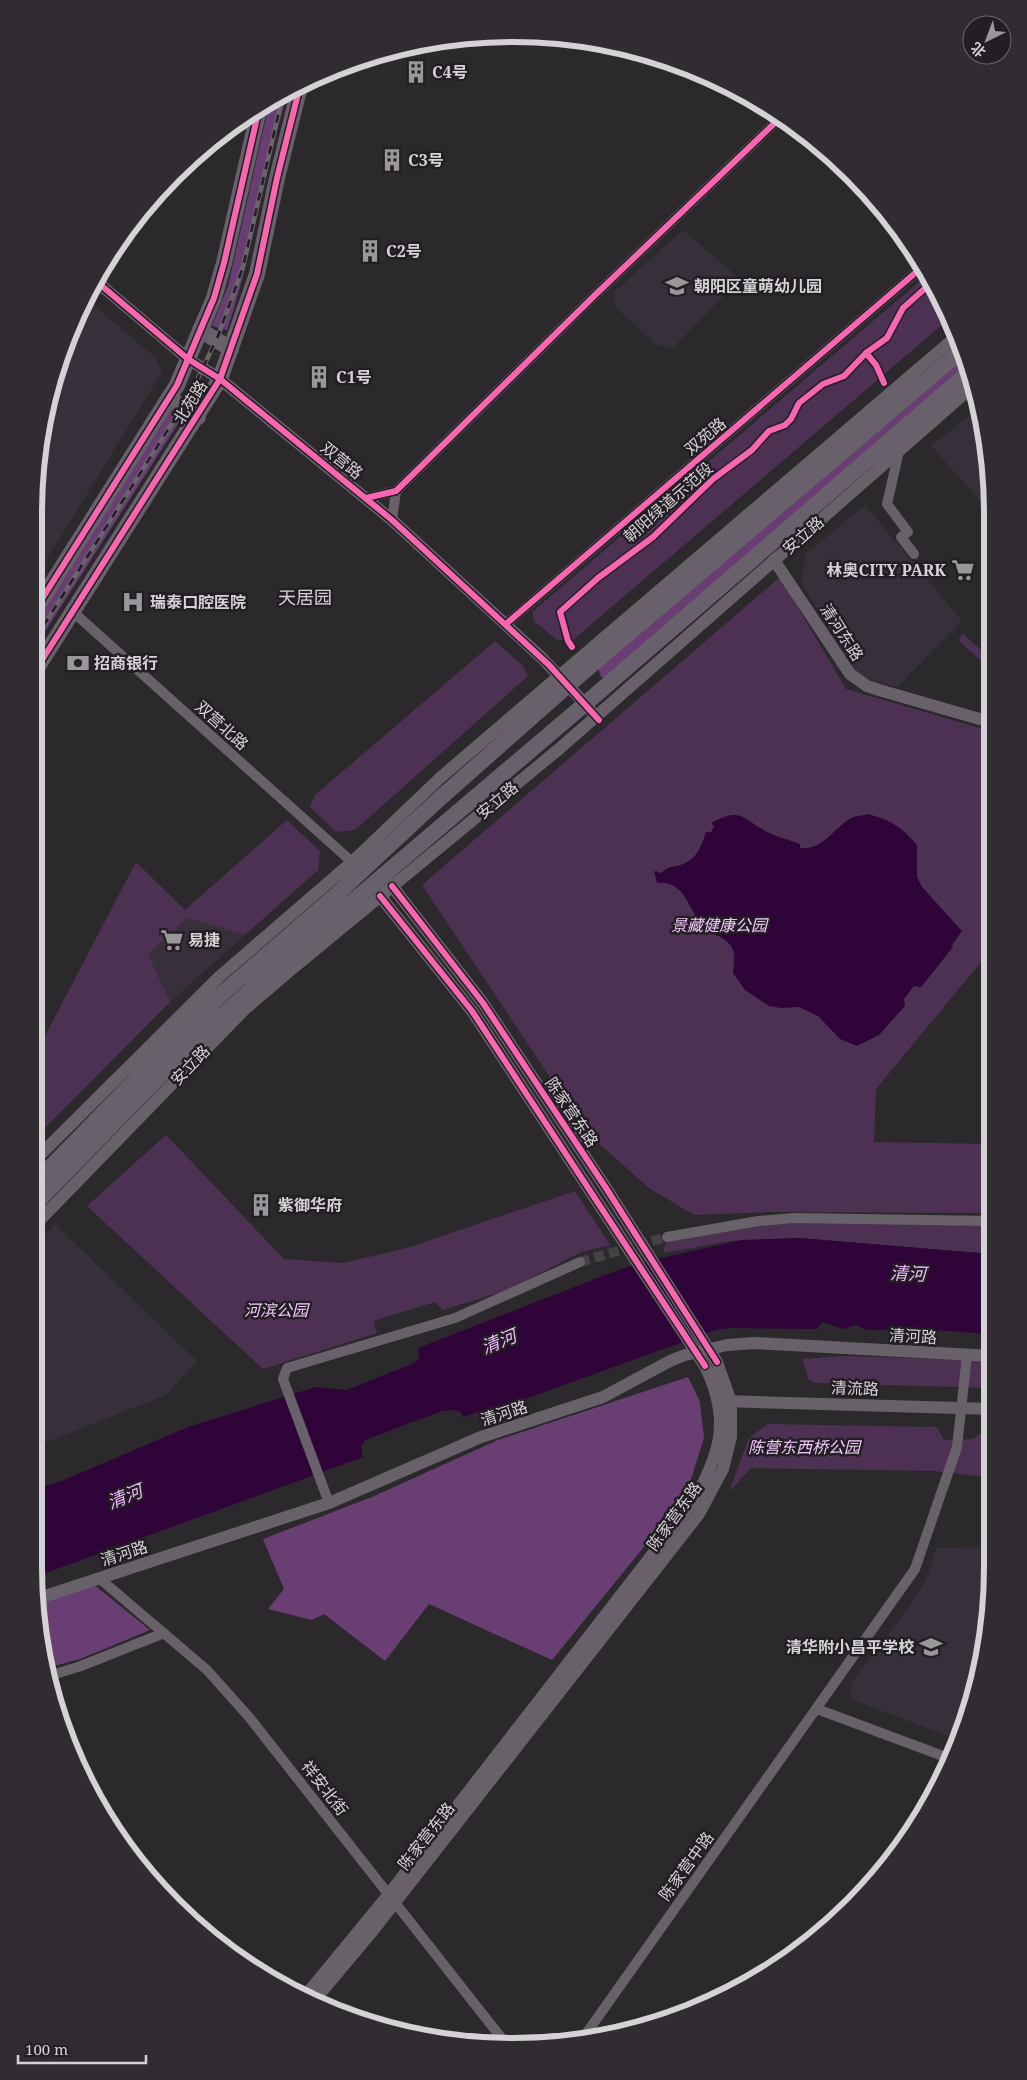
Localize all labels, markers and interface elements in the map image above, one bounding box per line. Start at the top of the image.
north arrow [962,15,1012,65]
text: 北 [966,38,990,62]
building icon: C4号 [403,59,429,85]
place label: C4号 [432,61,468,83]
building icon: C3号 [379,147,405,173]
place label: C3号 [408,149,444,171]
building icon: C2号 [357,238,383,264]
place label: C2号 [386,240,422,262]
school or university icon: 朝阳区童萌幼儿园 [664,273,690,299]
place label: 朝阳区童萌幼儿园 [694,275,822,297]
building icon: C1号 [306,364,332,390]
place label: C1号 [336,366,372,388]
street label: 北苑路 [168,376,212,428]
street label: 双苑路 [680,412,730,460]
street label: 双营路 [316,436,368,484]
street label: 朝阳绿道示范段 [619,457,717,547]
street label: 安立路 [778,511,828,559]
supermarket icon: 林奥CITY PARK [950,557,976,583]
place label: 林奥CITY PARK [827,559,946,581]
district label: 天居园 [278,585,332,609]
hospital icon: 瑞泰口腔医院 [120,589,146,615]
place label: 瑞泰口腔医院 [150,591,246,613]
street label: 清河东路 [815,599,869,665]
bank icon: 招商银行 [65,650,91,676]
place label: 招商银行 [94,652,158,674]
street label: 双营北路 [191,695,253,755]
street label: 安立路 [472,776,522,824]
park label: 景藏健康公园 [671,914,769,936]
supermarket icon: 易捷 [159,927,185,953]
place label: 易捷 [188,929,220,951]
street label: 安立路 [165,1040,215,1090]
street label: 陈家营东路 [541,1073,603,1151]
building icon: 紫御华府 [248,1192,274,1218]
place label: 紫御华府 [278,1194,342,1216]
water label: 清河 [890,1260,929,1286]
park label: 河滨公园 [244,1299,310,1321]
water label: 清河 [477,1322,523,1359]
street label: 清河路 [888,1324,938,1348]
street label: 清流路 [831,1376,879,1400]
street label: 清河路 [478,1395,530,1431]
park label: 陈营东西桥公园 [748,1436,862,1458]
water label: 清河 [103,1477,149,1514]
street label: 陈家营东路 [642,1477,706,1555]
street label: 清河路 [98,1535,150,1571]
school or university icon: 清华附小昌平学校 [918,1634,944,1660]
place label: 清华附小昌平学校 [786,1636,915,1658]
street label: 祥安北街 [297,1756,353,1820]
street label: 陈家营东路 [393,1798,459,1874]
street label: 陈家营中路 [654,1827,718,1905]
scale bar [18,2032,145,2064]
text: 100 m [25,2039,68,2059]

